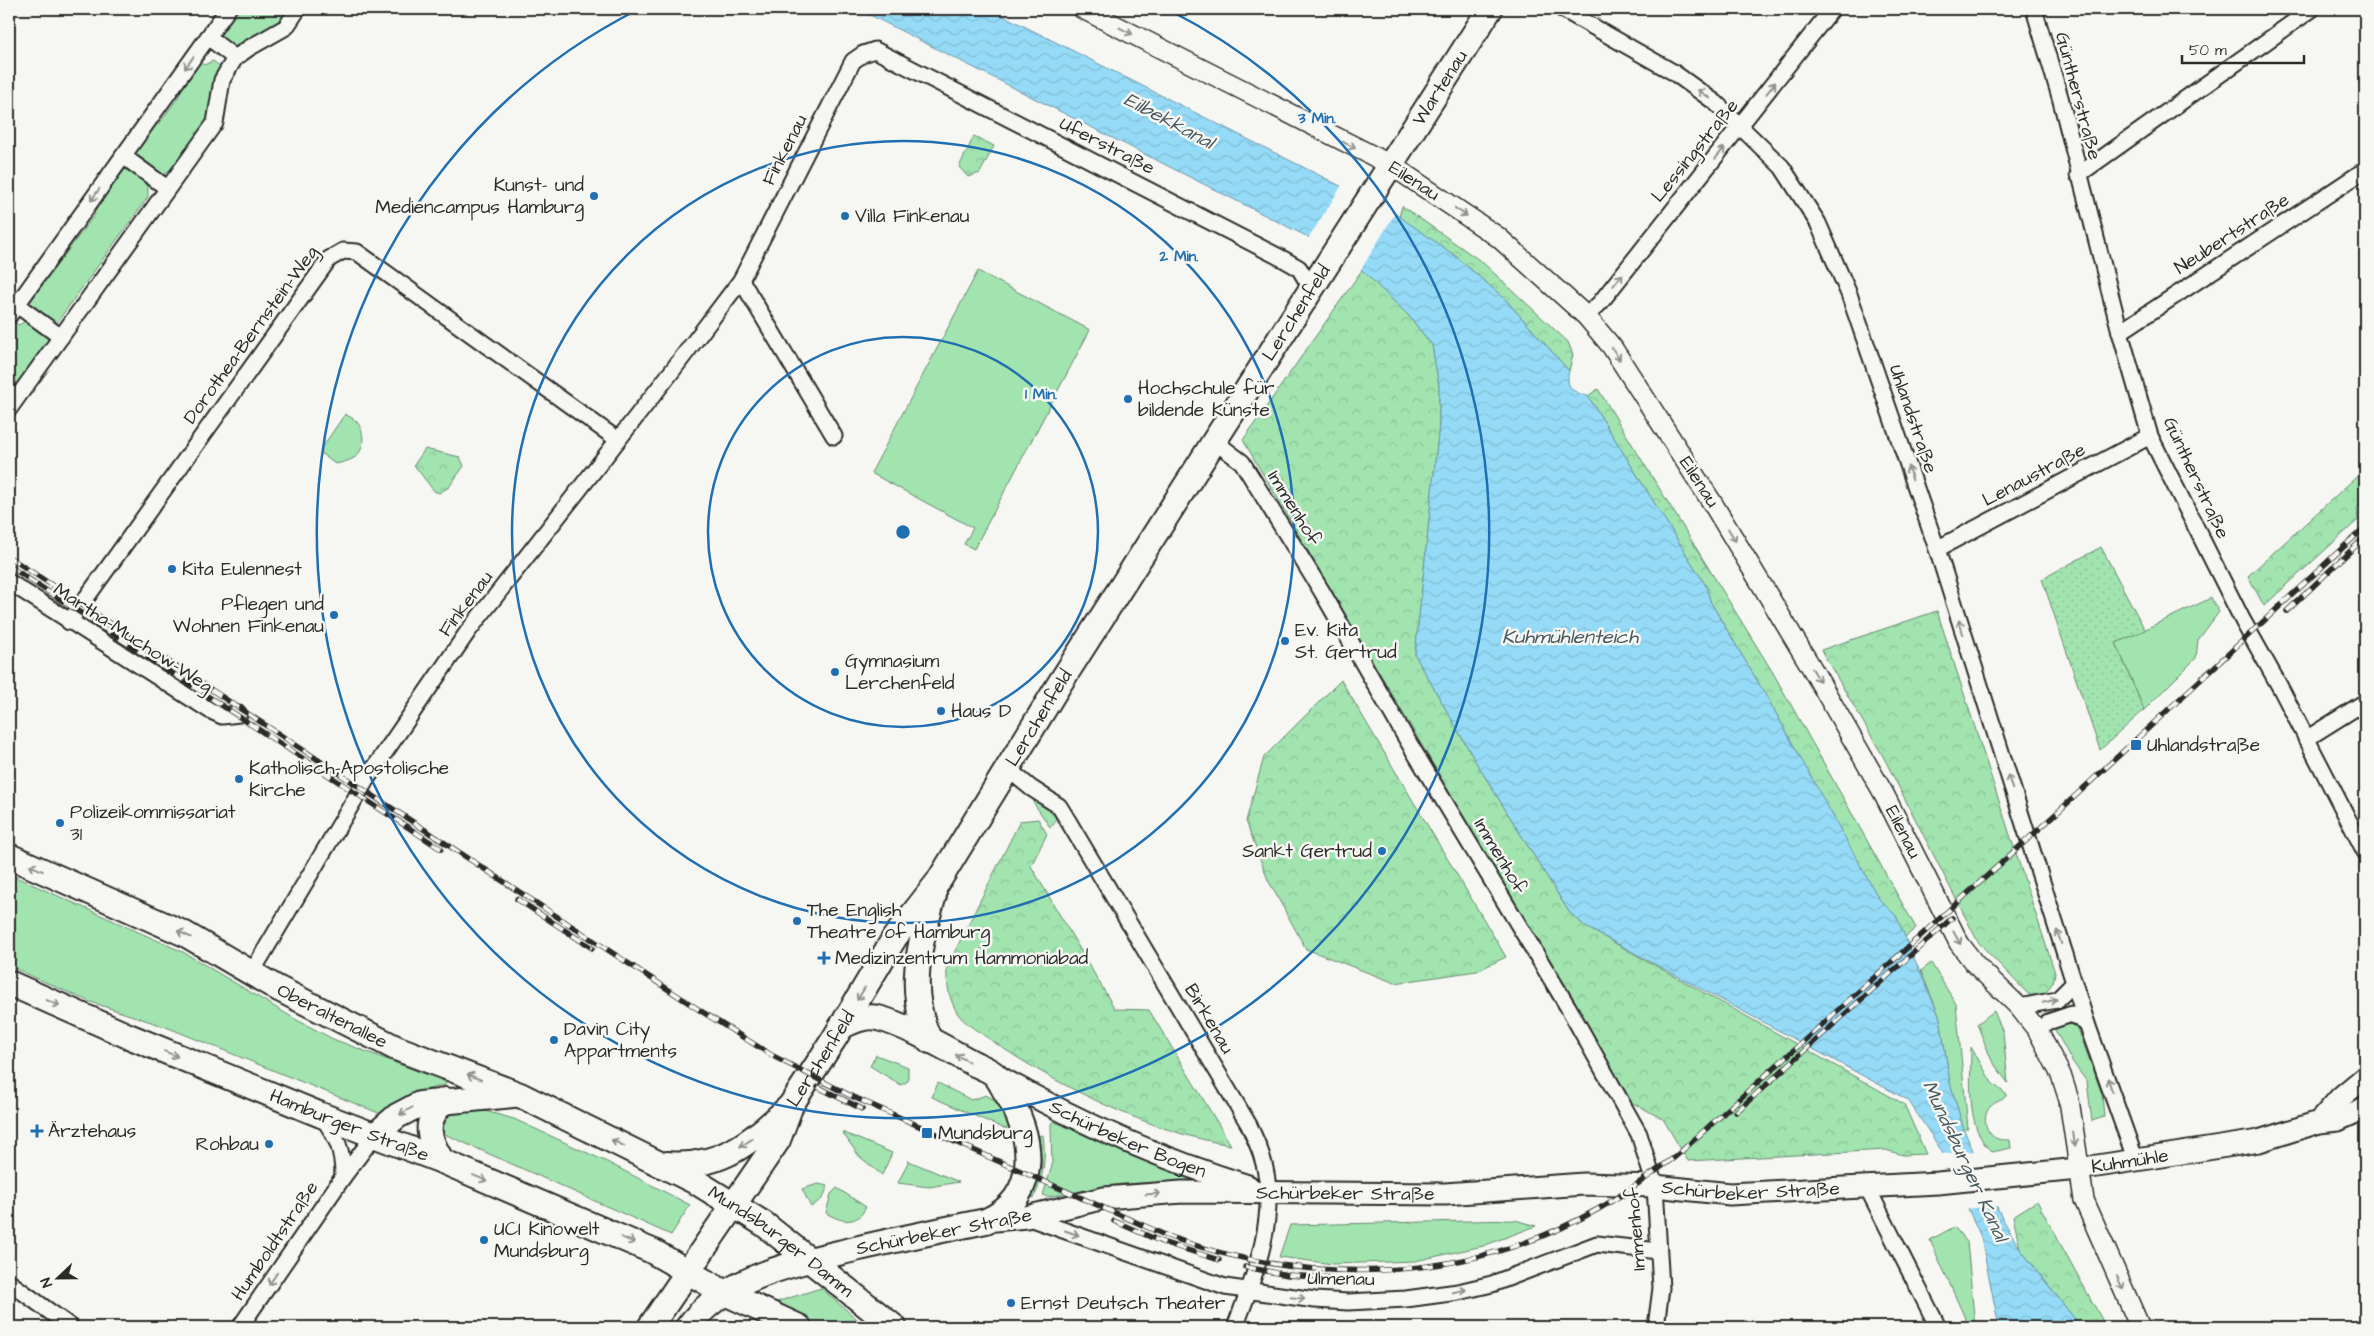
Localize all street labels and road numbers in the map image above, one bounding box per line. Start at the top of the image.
street label: Güntherstraße [2048,29,2108,163]
street label: Wartenau [1406,44,1474,131]
street label: Lessingstraße [1645,94,1746,209]
street label: Finkenau [756,110,815,190]
street label: Uferstraße [1055,110,1159,182]
street label: Eilenau [1383,154,1445,208]
street label: Neubertstraße [2169,187,2295,281]
street label: Dorothea-Bernstein-Weg [177,240,326,430]
street label: Lerchenfeld [1255,259,1337,366]
street label: Uhlandstraße [1882,361,1944,477]
street label: Güntherstraße [2156,413,2236,543]
street label: Lenaustraße [1978,436,2090,514]
street label: Eilenau [1672,451,1726,513]
street label: Immenhof [1260,465,1328,551]
street label: Finkenau [432,565,500,643]
street label: Martha-Muchow-Weg [47,576,218,701]
street label: Lerchenfeld [999,664,1079,772]
street label: Eilenau [1878,801,1928,863]
street label: Immenhof [1467,813,1533,899]
street label: Oberaltenallee [272,977,392,1055]
street label: Birkenau [1177,979,1241,1060]
street label: Lerchenfeld [780,1005,862,1112]
street label: Hamburger Straße [266,1082,433,1168]
street label: Schürbeker Bogen [1045,1093,1210,1185]
street label: Kuhmühle [2089,1142,2170,1180]
street label: Schürbeker Straße [1660,1173,1840,1208]
street label: Humboldtstraße [225,1176,325,1306]
street label: Mundsburger Damm [703,1179,860,1304]
street label: Schürbeker Straße [1256,1179,1435,1207]
street label: Immenhof [1619,1185,1653,1272]
street label: Schürbeker Straße [854,1202,1034,1262]
street label: Ulmenau [1307,1265,1375,1293]

